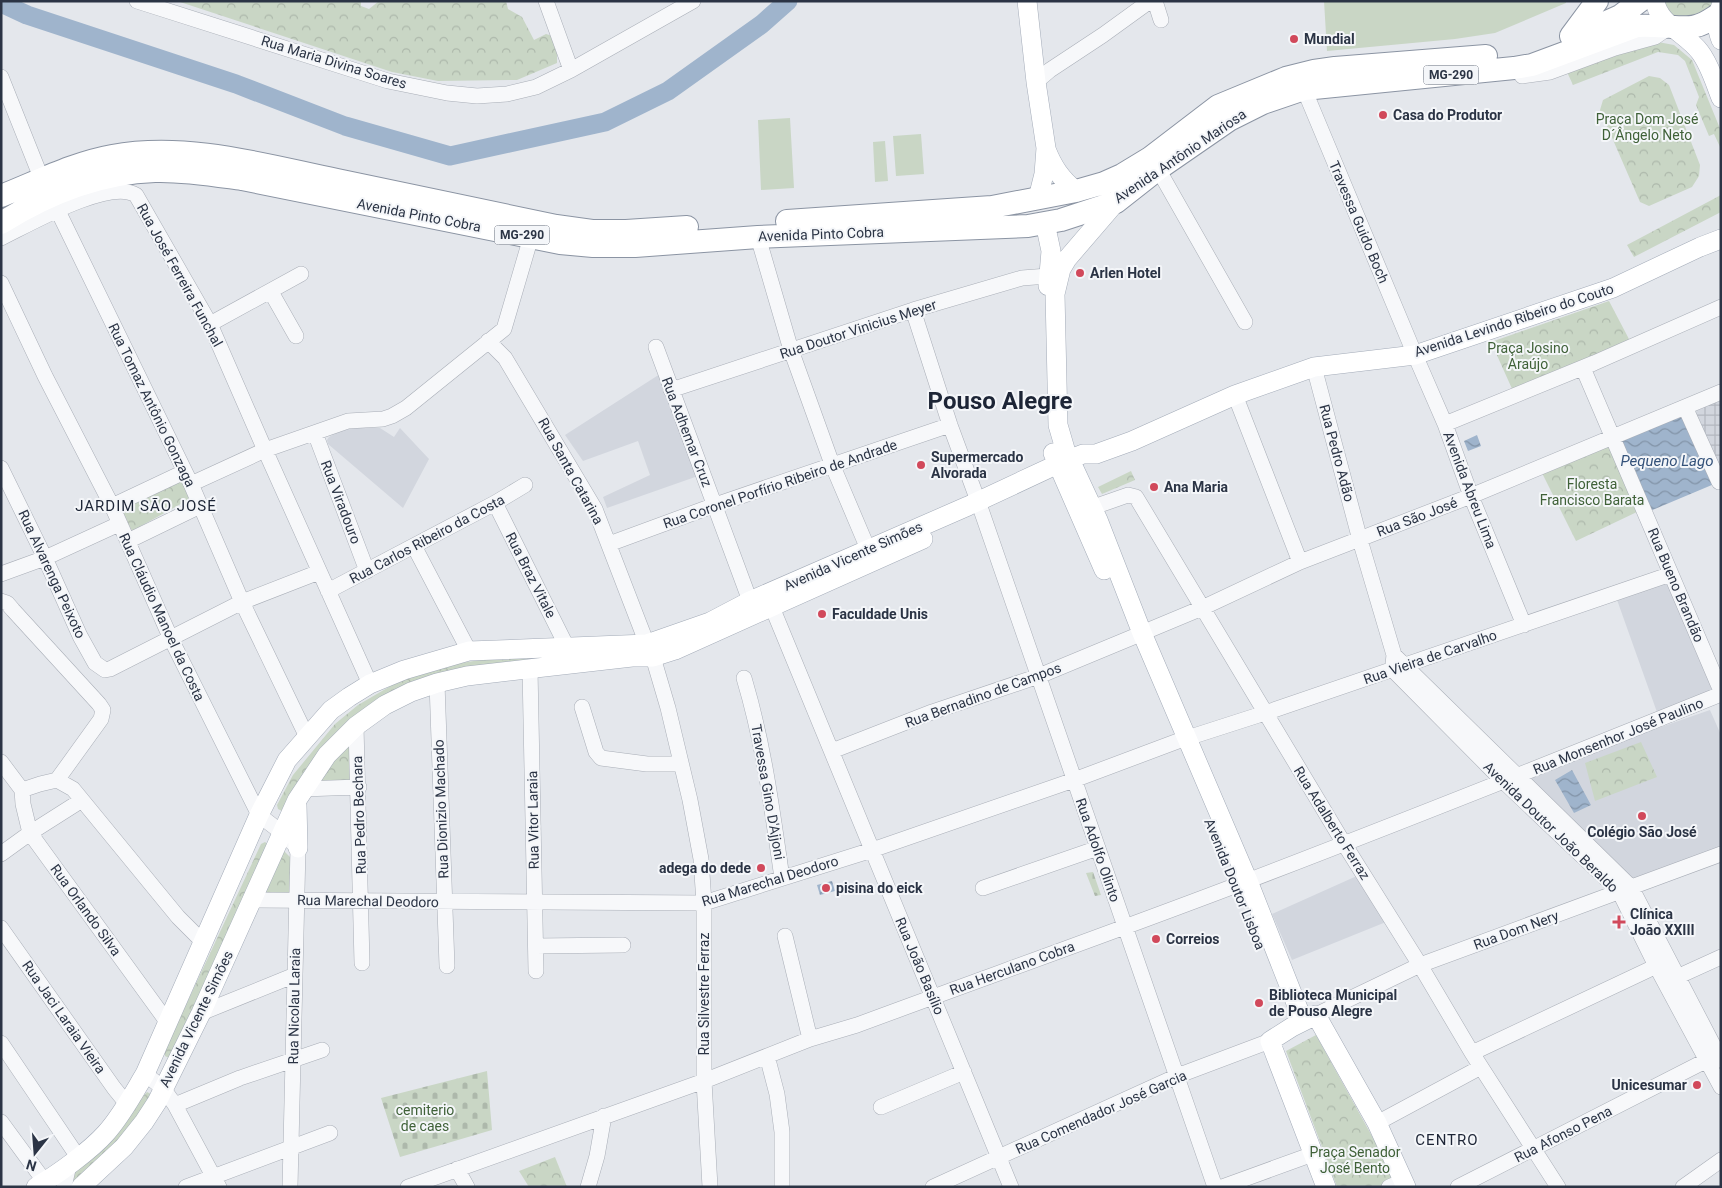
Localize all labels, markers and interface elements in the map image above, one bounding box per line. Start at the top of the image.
place label: Mundial [1304,31,1355,47]
street label: Rua Maria Divina Soares [259,32,409,92]
marker: Mundial [1288,33,1300,45]
road number: MG-290 [1424,66,1478,84]
street label: Avenida Antônio Mariosa [1111,106,1249,206]
place label: Casa do Produtor [1393,107,1502,123]
marker: Casa do Produtor [1377,109,1389,121]
park label: Praça Dom José D´Ângelo Neto [1596,111,1698,143]
street label: Travessa Guido Boch [1326,158,1392,286]
street label: Avenida Pinto Cobra [356,195,482,235]
street label: Rua José Ferreira Funchal [134,201,226,349]
street label: Avenida Pinto Cobra [758,224,884,244]
road number: MG-290 [494,226,550,244]
place label: Arlen Hotel [1090,265,1161,281]
marker: Arlen Hotel [1074,267,1086,279]
street label: Avenida Levindo Ribeiro do Couto [1412,280,1616,360]
street label: Rua Doutor Vinicius Meyer [778,296,939,362]
street label: Rua Tomaz Antônio Gonzaga [105,320,199,490]
park label: Praça Josino Araújo [1487,340,1569,372]
street label: Rua Adhemar Cruz [659,375,715,489]
district label: Pouso Alegre [928,387,1072,415]
street label: Rua Pedro Adão [1316,403,1358,503]
street label: Rua Santa Catarina [535,415,607,527]
street label: Avenida Abreu Lima [1440,429,1500,551]
street label: Rua Coronel Porfírio Ribeiro de Andrade [661,436,899,532]
place label: Supermercado Alvorada [931,449,1023,481]
water label: Pequeno Lago [1620,452,1714,470]
street label: Rua Viradouro [318,458,364,546]
marker: Supermercado Alvorada [915,459,927,471]
park label: Floresta Francisco Barata [1540,476,1644,508]
place label: Ana Maria [1164,479,1229,495]
marker: Ana Maria [1148,481,1160,493]
street label: Rua Carlos Ribeiro da Costa [347,491,507,587]
street label: Rua São José [1374,494,1460,540]
district label: JARDIM SÃO JOSÉ [75,497,217,515]
street label: Rua Alvarenga Peixoto [15,507,89,641]
street label: Avenida Vicente Simões [781,518,925,594]
street label: Rua Bueno Brandão [1645,525,1707,645]
street label: Rua Braz Vitale [503,529,559,621]
street label: Rua Cláudio Manoel da Costa [116,531,208,703]
place label: Faculdade Unis [832,606,928,622]
marker: Faculdade Unis [816,608,828,620]
street label: Rua Vieira de Carvalho [1361,627,1499,687]
street label: Rua Bernadino de Campos [903,659,1063,731]
street label: Rua Monsenhor José Paulino [1531,694,1705,778]
street label: Travessa Gino D'Ajjoni [748,723,788,861]
street label: Rua Dionizio Machado [431,739,451,879]
street label: Rua Pedro Bechara [349,756,369,874]
street label: Avenida Doutor João Beraldo [1480,758,1622,896]
street label: Rua Adalberto Ferraz [1291,763,1373,883]
street label: Rua Vitor Laraia [524,771,542,869]
street label: Rua Adolfo Olinto [1073,796,1123,904]
marker: Colégio São José [1636,810,1648,822]
street label: Avenida Doutor Lisboa [1201,816,1269,952]
place label: Colégio São José [1587,824,1697,840]
street label: Rua Marechal Deodoro [700,853,840,909]
place label: adega do dede [659,860,751,876]
street label: Rua Orlando Silva [47,861,125,959]
marker: adega do dede [755,862,767,874]
place label: pisina do eick [836,880,923,896]
marker: pisina do eick [820,882,832,894]
street label: Rua Marechal Deodoro [297,892,439,910]
place label: Clínica João XXIII [1630,906,1695,938]
street label: Rua Dom Nery [1471,907,1561,953]
street label: Rua João Basílio [892,915,948,1017]
marker: Clínica João XXIII [1612,915,1626,929]
place label: Correios [1166,931,1220,947]
street label: Rua Silvestre Ferraz [696,933,712,1055]
marker: Correios [1150,933,1162,945]
street label: Rua Herculano Cobra [947,938,1077,998]
street label: Avenida Vicente Simões [156,948,236,1090]
street label: Rua Nicolau Laraia [285,948,303,1064]
street label: Rua Jaci Laraia Vieira [19,958,109,1076]
place label: Biblioteca Municipal de Pouso Alegre [1269,987,1397,1019]
marker: Biblioteca Municipal de Pouso Alegre [1253,997,1265,1009]
street label: Rua Comendador José Garcia [1013,1067,1189,1157]
place label: Unicesumar [1612,1077,1687,1093]
marker: Unicesumar [1691,1079,1703,1091]
park label: cemiterio de caes [396,1102,454,1134]
street label: Rua Afonso Pena [1512,1103,1614,1165]
north arrow [10,1128,60,1178]
district label: CENTRO [1415,1131,1479,1149]
park label: Praça Senador José Bento [1309,1144,1401,1176]
text: N [24,1156,38,1175]

